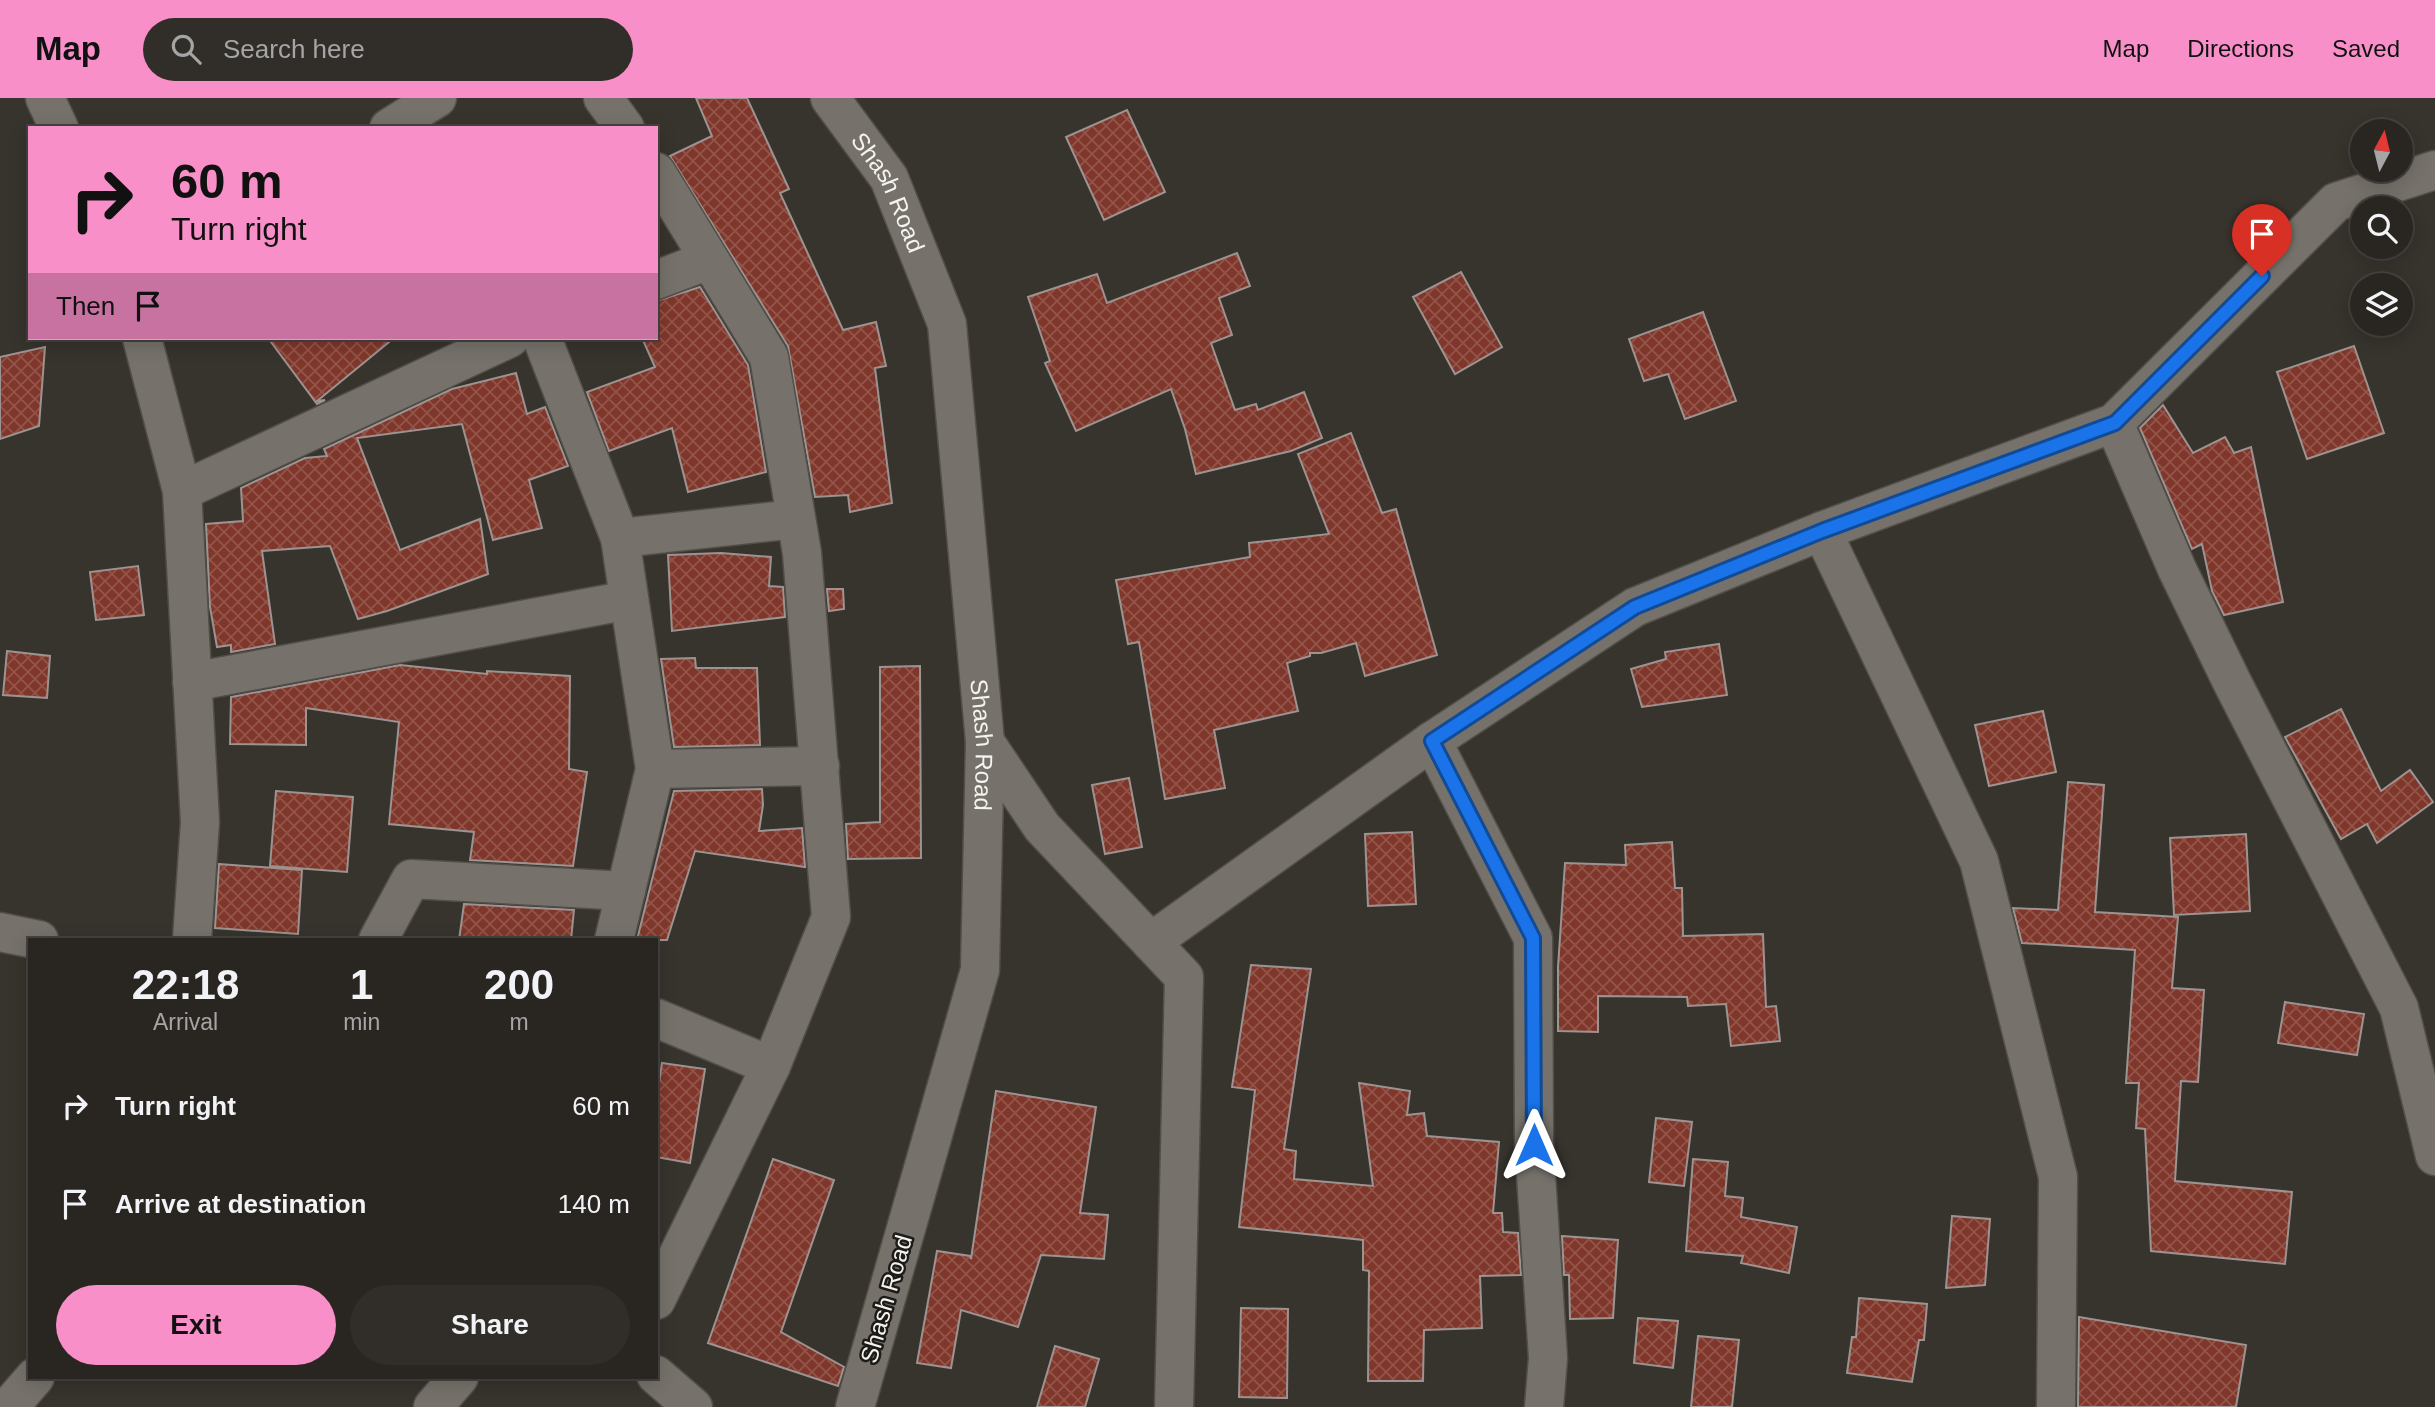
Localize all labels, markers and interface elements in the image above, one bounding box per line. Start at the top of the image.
search box [143,18,633,81]
text: Map [35,30,101,67]
icon: search [167,30,205,68]
text: Search here [223,34,365,64]
text: Map [2103,35,2149,62]
text: Directions [2187,35,2294,62]
text: Saved [2332,35,2400,62]
north arrow [2350,119,2413,182]
map controls [2350,119,2413,336]
street label: Shash Road [846,127,931,256]
icon: right [56,154,147,245]
text: 60 m [171,154,283,208]
button: search [2350,196,2413,259]
pin [2232,204,2292,276]
text: Turn right [171,211,307,247]
icon: arrive [2243,215,2281,253]
button: layers [2350,273,2413,336]
icon: arrive [129,287,167,325]
text: Then [56,291,115,321]
street label: Shash Road [966,678,999,811]
text: 22:18 [132,961,239,1008]
text: 1 [350,961,373,1008]
text: 200 [484,961,554,1008]
text: Arrival [153,1009,218,1035]
text: min [343,1009,380,1035]
text: m [510,1009,529,1035]
icon: right [56,1087,94,1125]
text: Turn right [115,1091,236,1121]
text: 60 m [572,1091,630,1121]
position arrow [1497,1108,1571,1182]
icon: arrive [56,1185,94,1223]
text: Arrive at destination [115,1189,366,1219]
text: 140 m [558,1189,630,1219]
street label: Shash Road [855,1232,917,1366]
button: Exit [56,1285,336,1365]
button: Share [350,1285,630,1365]

